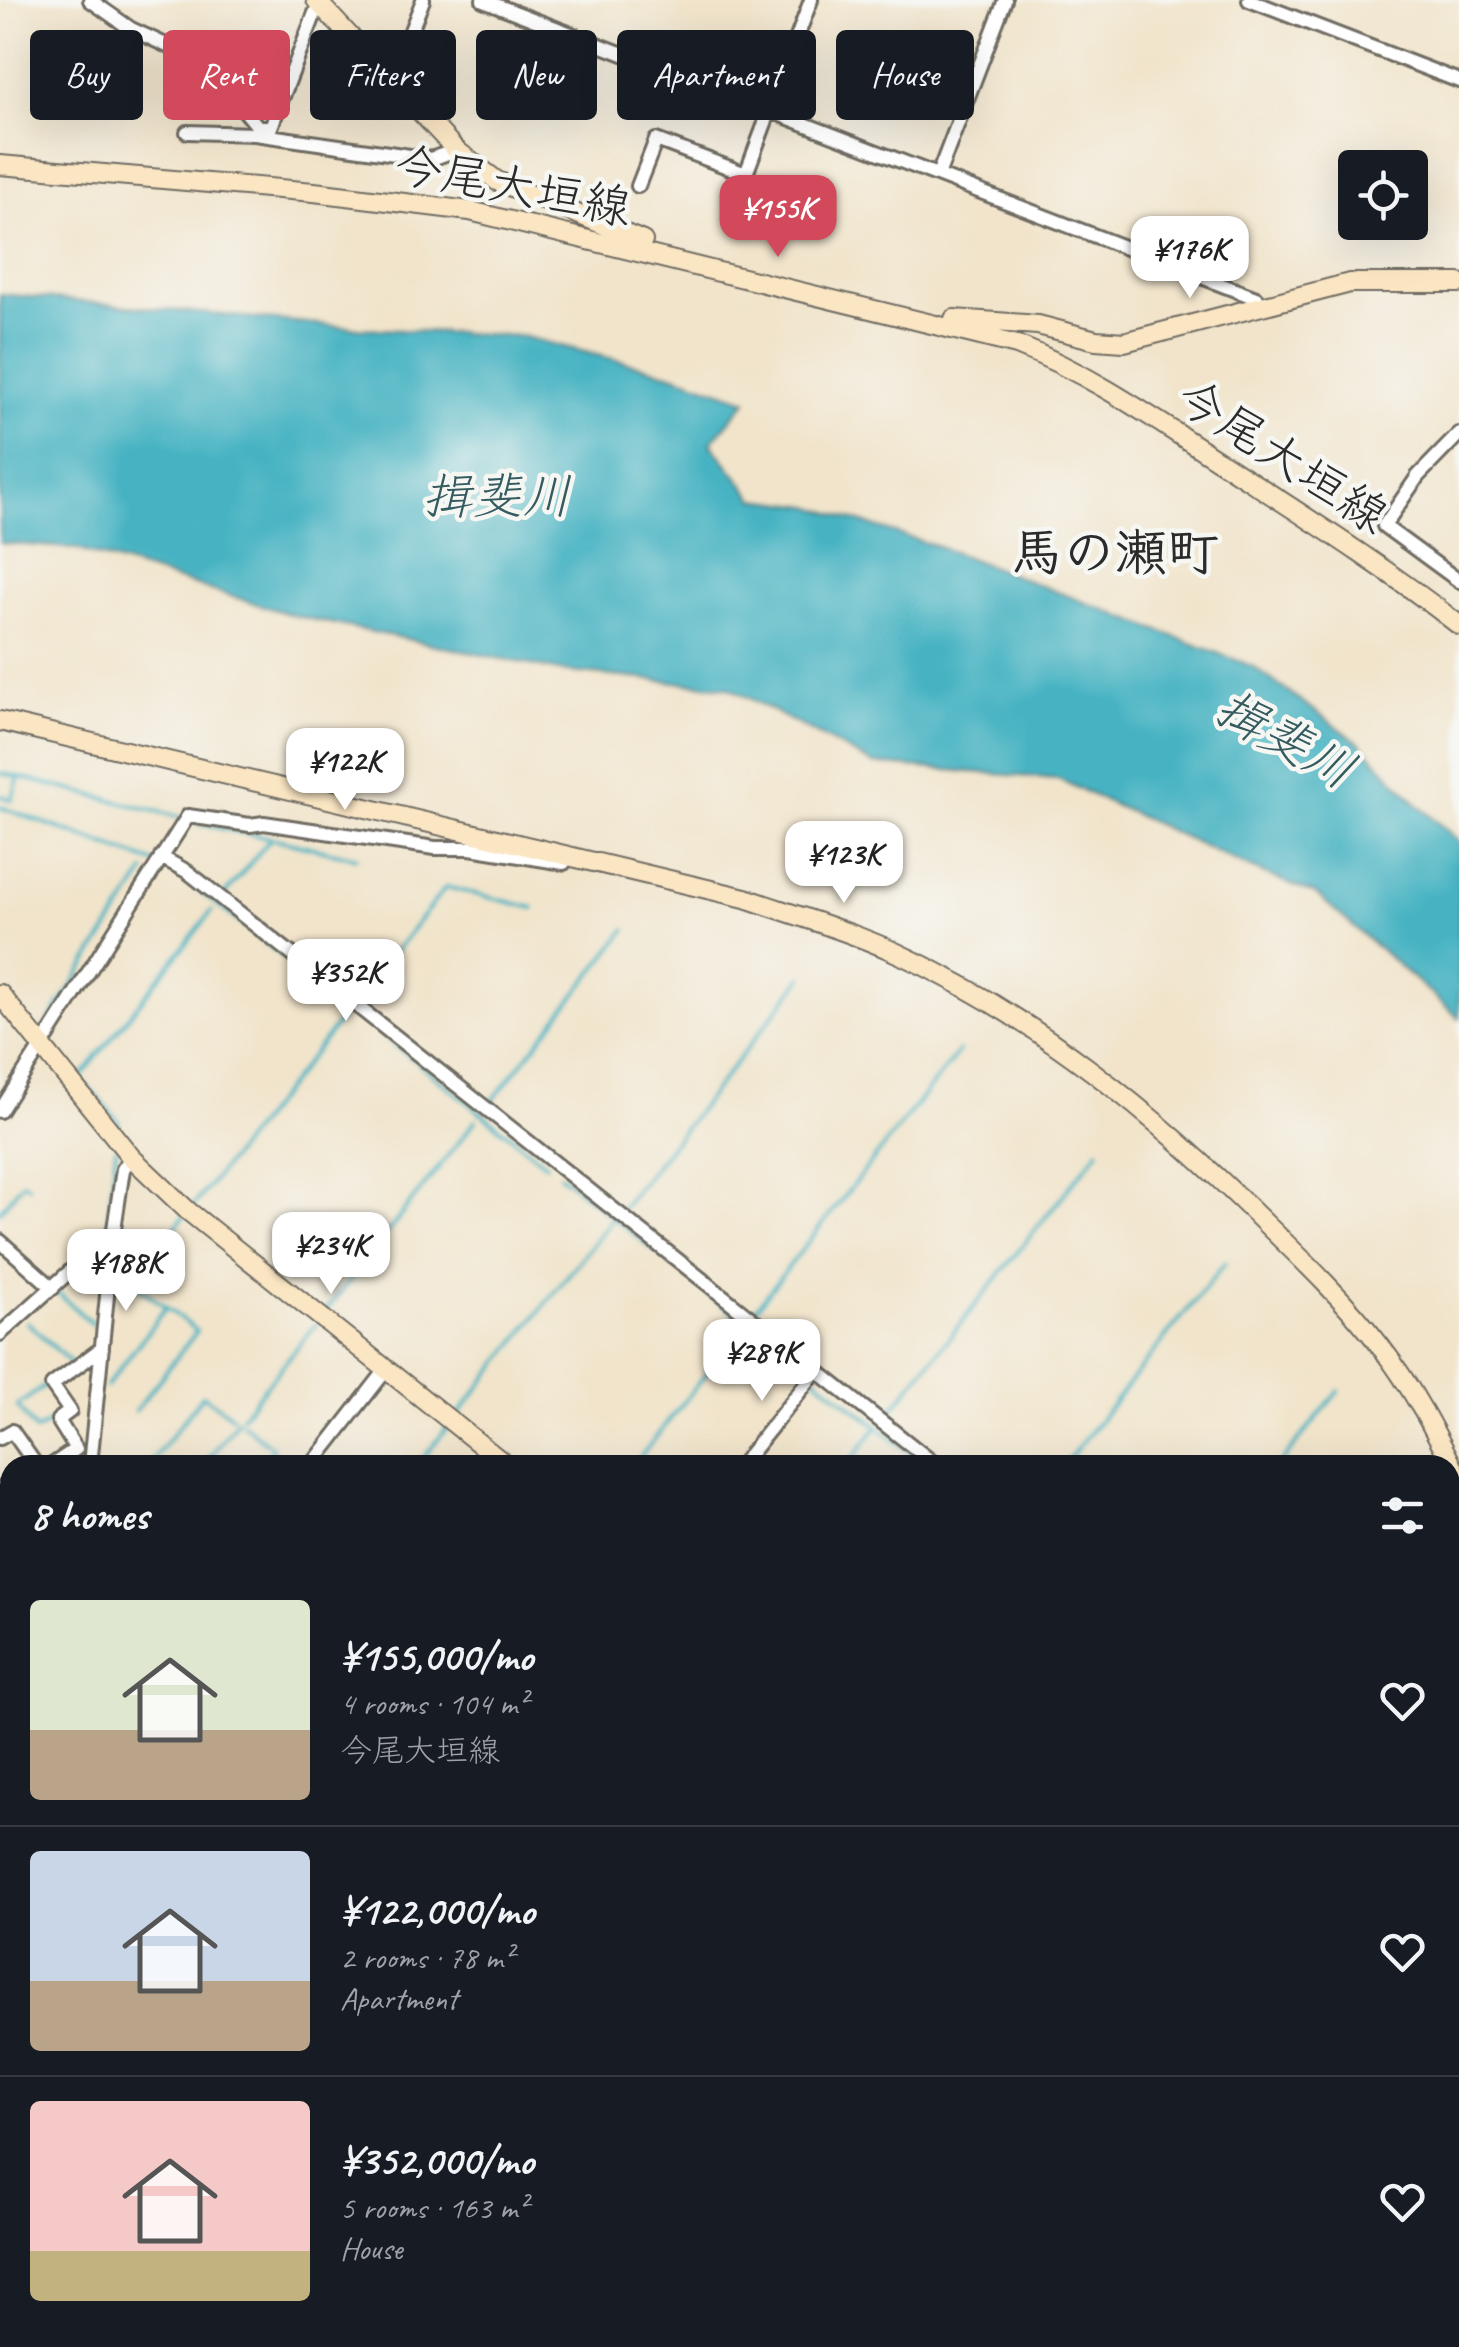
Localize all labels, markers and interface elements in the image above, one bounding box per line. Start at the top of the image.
chip: Buy [30,30,143,120]
chip: Rent [163,30,290,120]
chip: Filters [310,30,456,120]
chip: New [476,30,597,120]
chip: Apartment [617,30,816,120]
chip: House [836,30,974,120]
street label: 今尾大垣線 [389,134,636,238]
map controls [1338,150,1428,240]
button: locate [1338,150,1428,240]
pin: ¥155K [708,175,848,260]
text: ¥155K [742,187,814,228]
pin: ¥176K [1120,216,1260,301]
text: ¥176K [1153,228,1227,269]
street label: 今尾大垣線 [1165,365,1399,546]
water label: 揖斐川 [422,465,572,528]
district label: 馬の瀬町 [1011,520,1219,586]
water label: 揖斐川 [1204,675,1366,803]
pin: ¥122K [275,728,415,813]
text: ¥122K [308,740,382,781]
pin: ¥123K [774,821,914,906]
text: ¥123K [807,833,881,874]
pin: ¥352K [276,939,416,1024]
text: ¥352K [309,951,383,992]
pin: ¥234K [261,1212,401,1297]
text: ¥234K [294,1224,368,1265]
pin: ¥188K [56,1229,196,1314]
text: ¥188K [89,1241,163,1282]
pin: ¥289K [692,1319,832,1404]
text: ¥289K [725,1331,799,1372]
icon: filters [1375,1488,1430,1543]
text: 8 homes [30,1489,149,1542]
text: ¥155,000/mo [340,1630,533,1683]
icon: home [110,1640,230,1760]
icon: heart [1375,1673,1430,1728]
text: 4 rooms · 104 m² [340,1683,527,1724]
text: 今尾大垣線 [340,1730,500,1771]
text: ¥122,000/mo [340,1884,534,1937]
icon: home [110,1891,230,2011]
icon: heart [1375,1924,1430,1979]
text: 2 rooms · 78 m² [340,1937,513,1978]
text: Apartment [340,1978,458,2019]
text: ¥352,000/mo [340,2134,534,2187]
icon: home [110,2141,230,2261]
icon: heart [1375,2174,1430,2229]
text: 5 rooms · 163 m² [340,2187,527,2228]
text: House [340,2228,402,2269]

